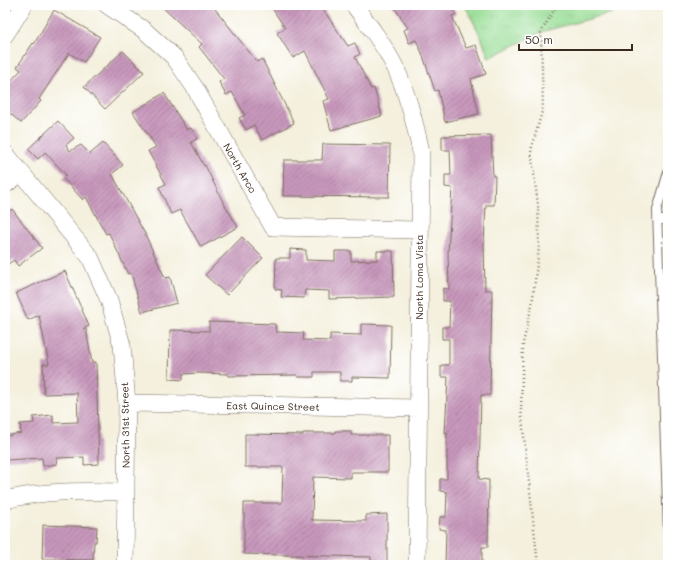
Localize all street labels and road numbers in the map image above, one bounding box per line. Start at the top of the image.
street label: North Arco [220,141,260,196]
street label: North Loma Vista [412,234,426,320]
street label: North 31st Street [117,382,133,468]
street label: East Quince Street [226,398,320,414]

